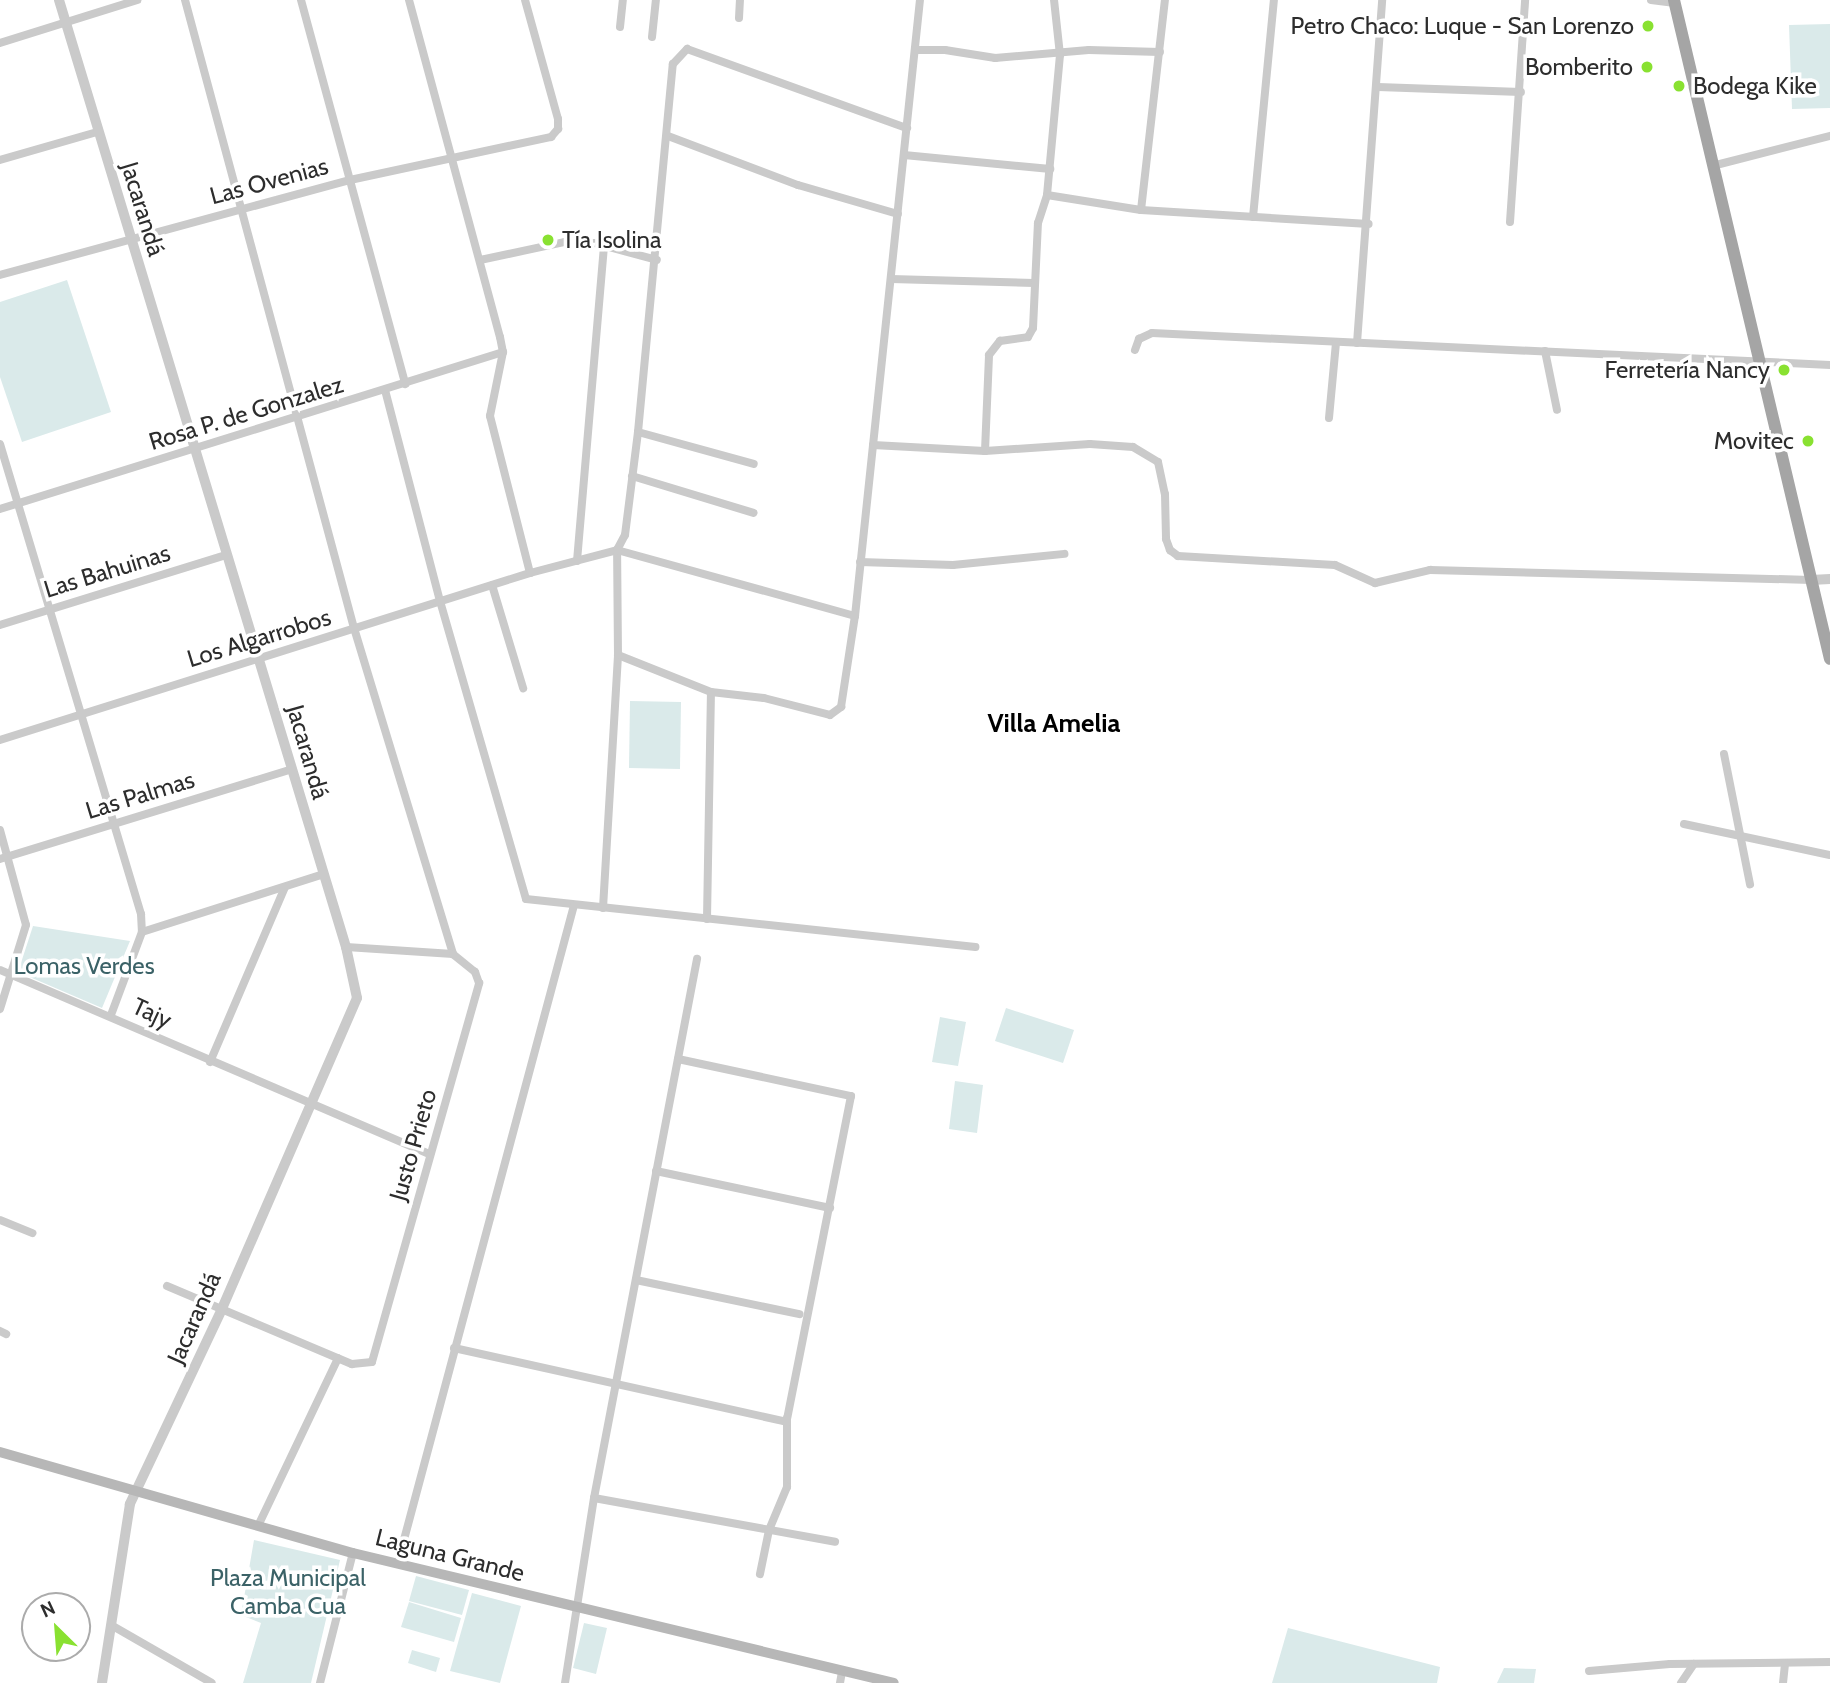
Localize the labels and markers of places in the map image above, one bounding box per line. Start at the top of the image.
place label: Petro Chaco: Luque - San Lorenzo [1291,12,1634,40]
marker: Petro Chaco: Luque - San Lorenzo [1640,18,1656,34]
place label: Bomberito [1525,53,1633,81]
marker: Bomberito [1639,59,1655,75]
place label: Bodega Kike [1693,72,1817,100]
marker: Bodega Kike [1671,78,1687,94]
place label: Tía Isolina [562,226,661,254]
marker: Tía Isolina [540,232,556,248]
place label: Ferretería Nancy [1605,356,1770,384]
marker: Ferretería Nancy [1776,362,1792,378]
place label: Movitec [1714,427,1794,455]
marker: Movitec [1800,433,1816,449]

